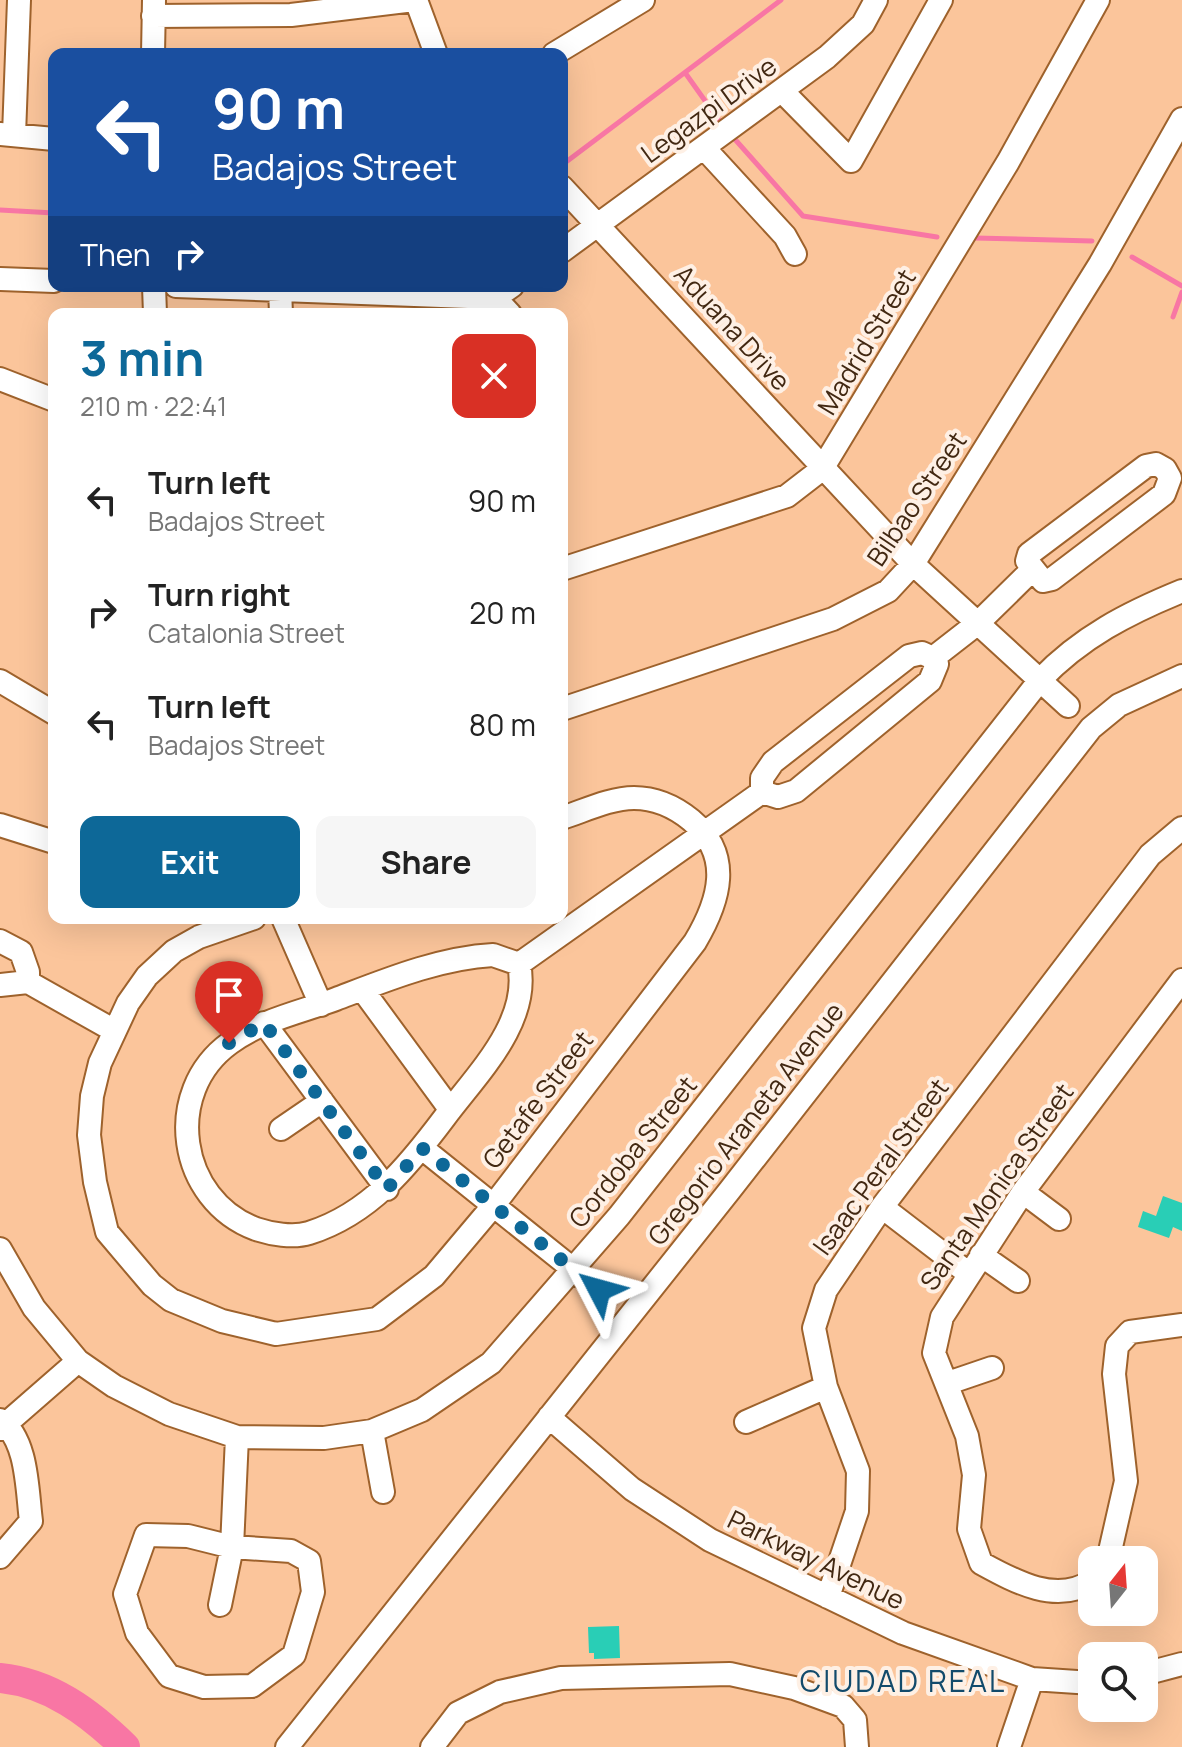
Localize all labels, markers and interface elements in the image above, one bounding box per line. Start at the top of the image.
street label: Legazpi Drive [633,48,784,171]
text: 90 m [212,69,345,146]
icon: left [80,80,184,184]
text: Badajos Street [212,142,457,191]
icon: right [167,232,211,276]
text: Then [80,234,151,275]
street label: Aduana Drive [667,257,799,398]
street label: Madrid Street [808,262,924,421]
text: 3 min [80,325,204,390]
button: close [452,334,536,418]
text: 210 m · 22:41 [80,388,227,424]
street label: Bilbao Street [858,424,974,573]
text: Turn left [148,462,271,503]
icon: left [80,478,124,522]
text: 90 m [468,480,536,521]
text: Badajos Street [148,503,325,539]
text: Turn right [148,574,291,615]
icon: right [80,590,124,634]
text: 20 m [469,592,536,633]
text: Catalonia Street [148,615,345,651]
text: Turn left [148,686,271,727]
icon: left [80,702,124,746]
text: 80 m [469,704,536,745]
text: Badajos Street [148,727,325,763]
button: Exit [80,816,300,908]
button: Share [316,816,536,908]
pin [195,961,263,1043]
icon: arrive [207,973,251,1017]
street label: Gregorio Araneta Avenue [639,995,851,1252]
street label: Getafe Street [474,1023,601,1176]
street label: Cordoba Street [560,1068,705,1235]
street label: Isaac Peral Street [804,1071,956,1262]
street label: Santa Monica Street [911,1076,1081,1297]
position arrow [557,1248,641,1332]
street label: Parkway Avenue [722,1501,911,1617]
north arrow [1078,1546,1158,1626]
map controls [1078,1546,1158,1722]
button: search [1078,1642,1158,1722]
district label: CIUDAD REAL [800,1660,1006,1701]

